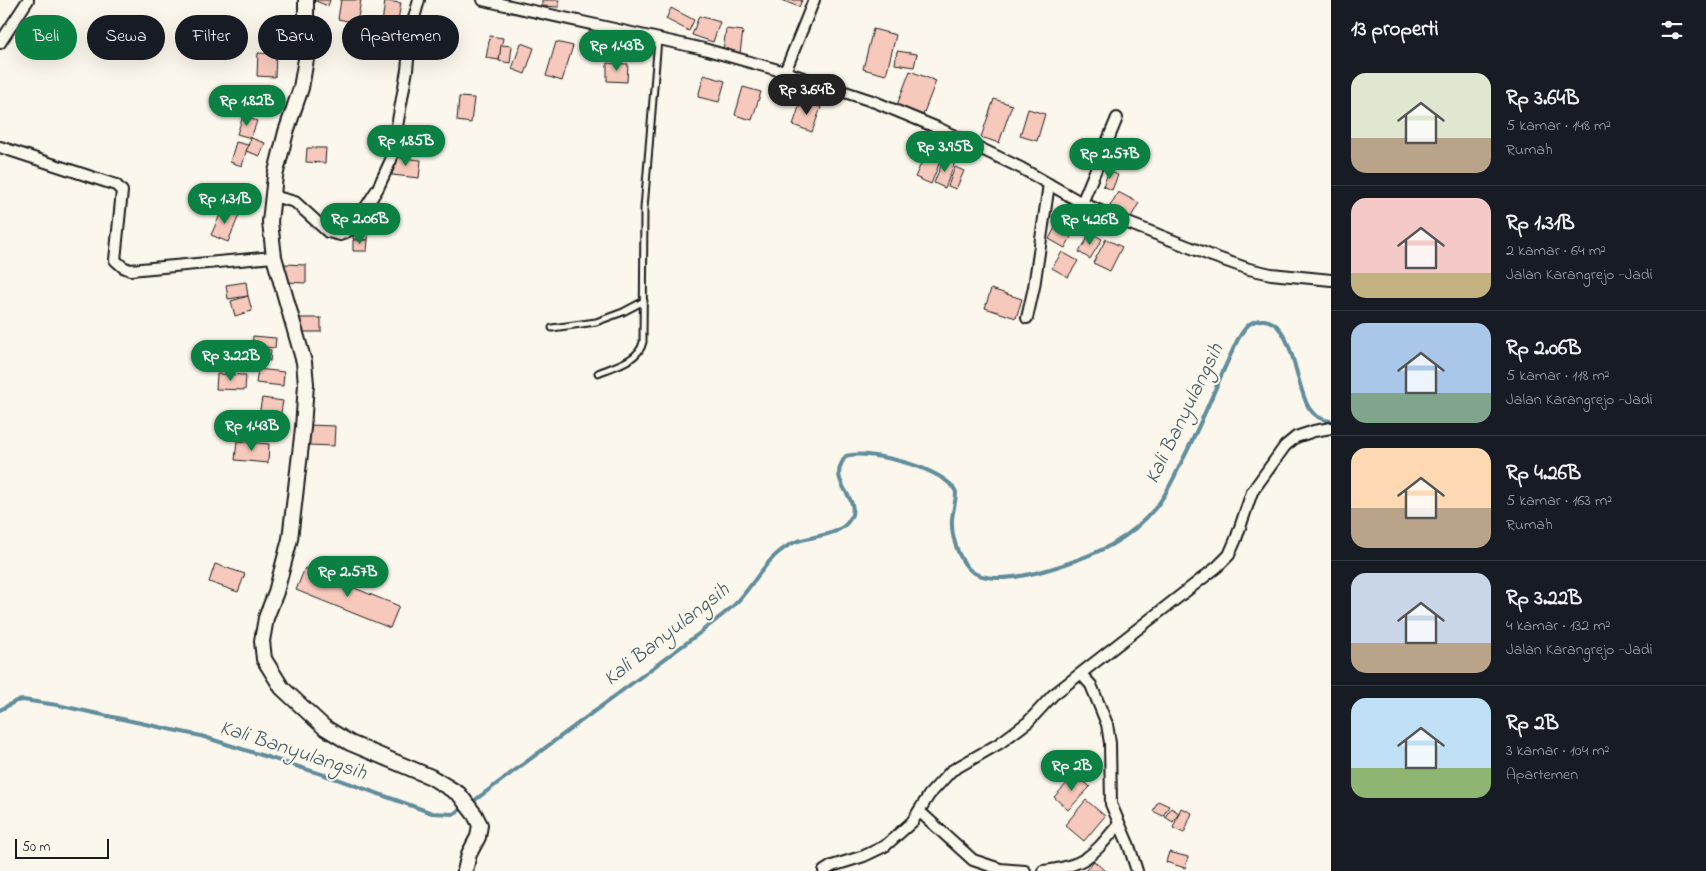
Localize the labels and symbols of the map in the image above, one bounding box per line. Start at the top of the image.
pin: Rp 1.43B [565,30,669,72]
pin: Rp 3.64B [755,74,859,116]
pin: Rp 1.82B [195,84,299,127]
pin: Rp 1.85B [354,124,458,167]
pin: Rp 3.95B [893,130,997,173]
pin: Rp 2.57B [1058,138,1162,180]
pin: Rp 1.31B [173,182,277,225]
pin: Rp 2.06B [308,202,412,245]
pin: Rp 4.26B [1038,204,1142,246]
water label: Kali Banyulangsih [1138,338,1233,490]
pin: Rp 3.22B [179,340,283,382]
pin: Rp 1.43B [200,410,304,452]
pin: Rp 2.57B [296,556,400,598]
water label: Kali Banyulangsih [598,576,738,695]
water label: Kali Banyulangsih [215,713,371,790]
pin: Rp 2B [1037,750,1107,792]
scale bar [15,836,109,859]

